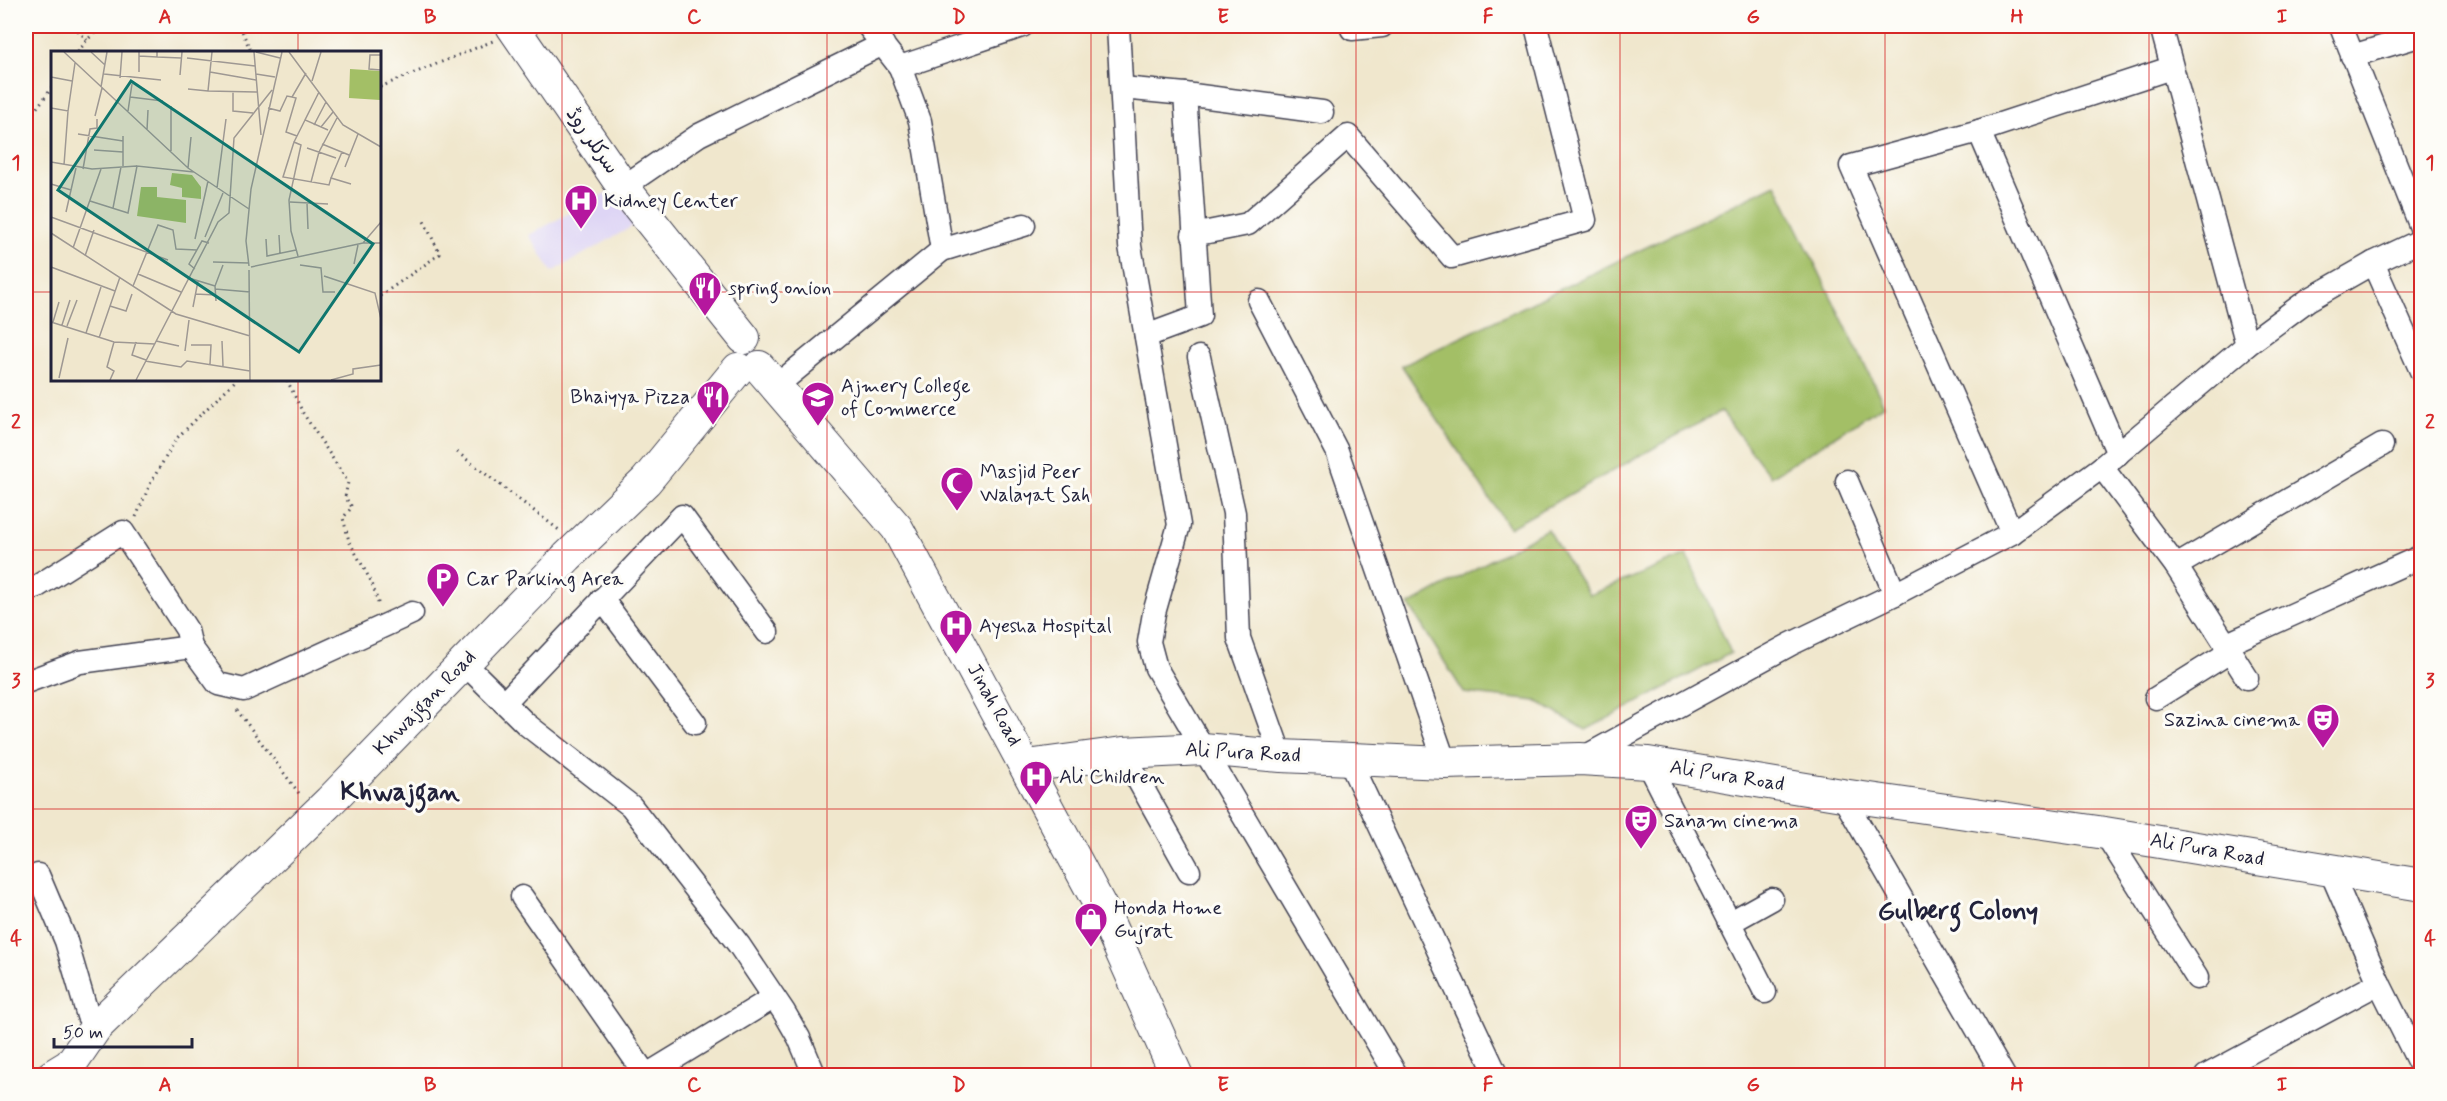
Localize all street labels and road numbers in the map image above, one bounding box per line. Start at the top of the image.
street label: سرکلر روڈ [559,102,625,180]
street label: Khwajgan Road [368,644,484,763]
street label: Jinah Road [960,659,1028,751]
street label: Ali Pura Road [1185,736,1301,770]
street label: Ali Pura Road [1668,754,1786,798]
street label: Ali Pura Road [2148,827,2266,873]

